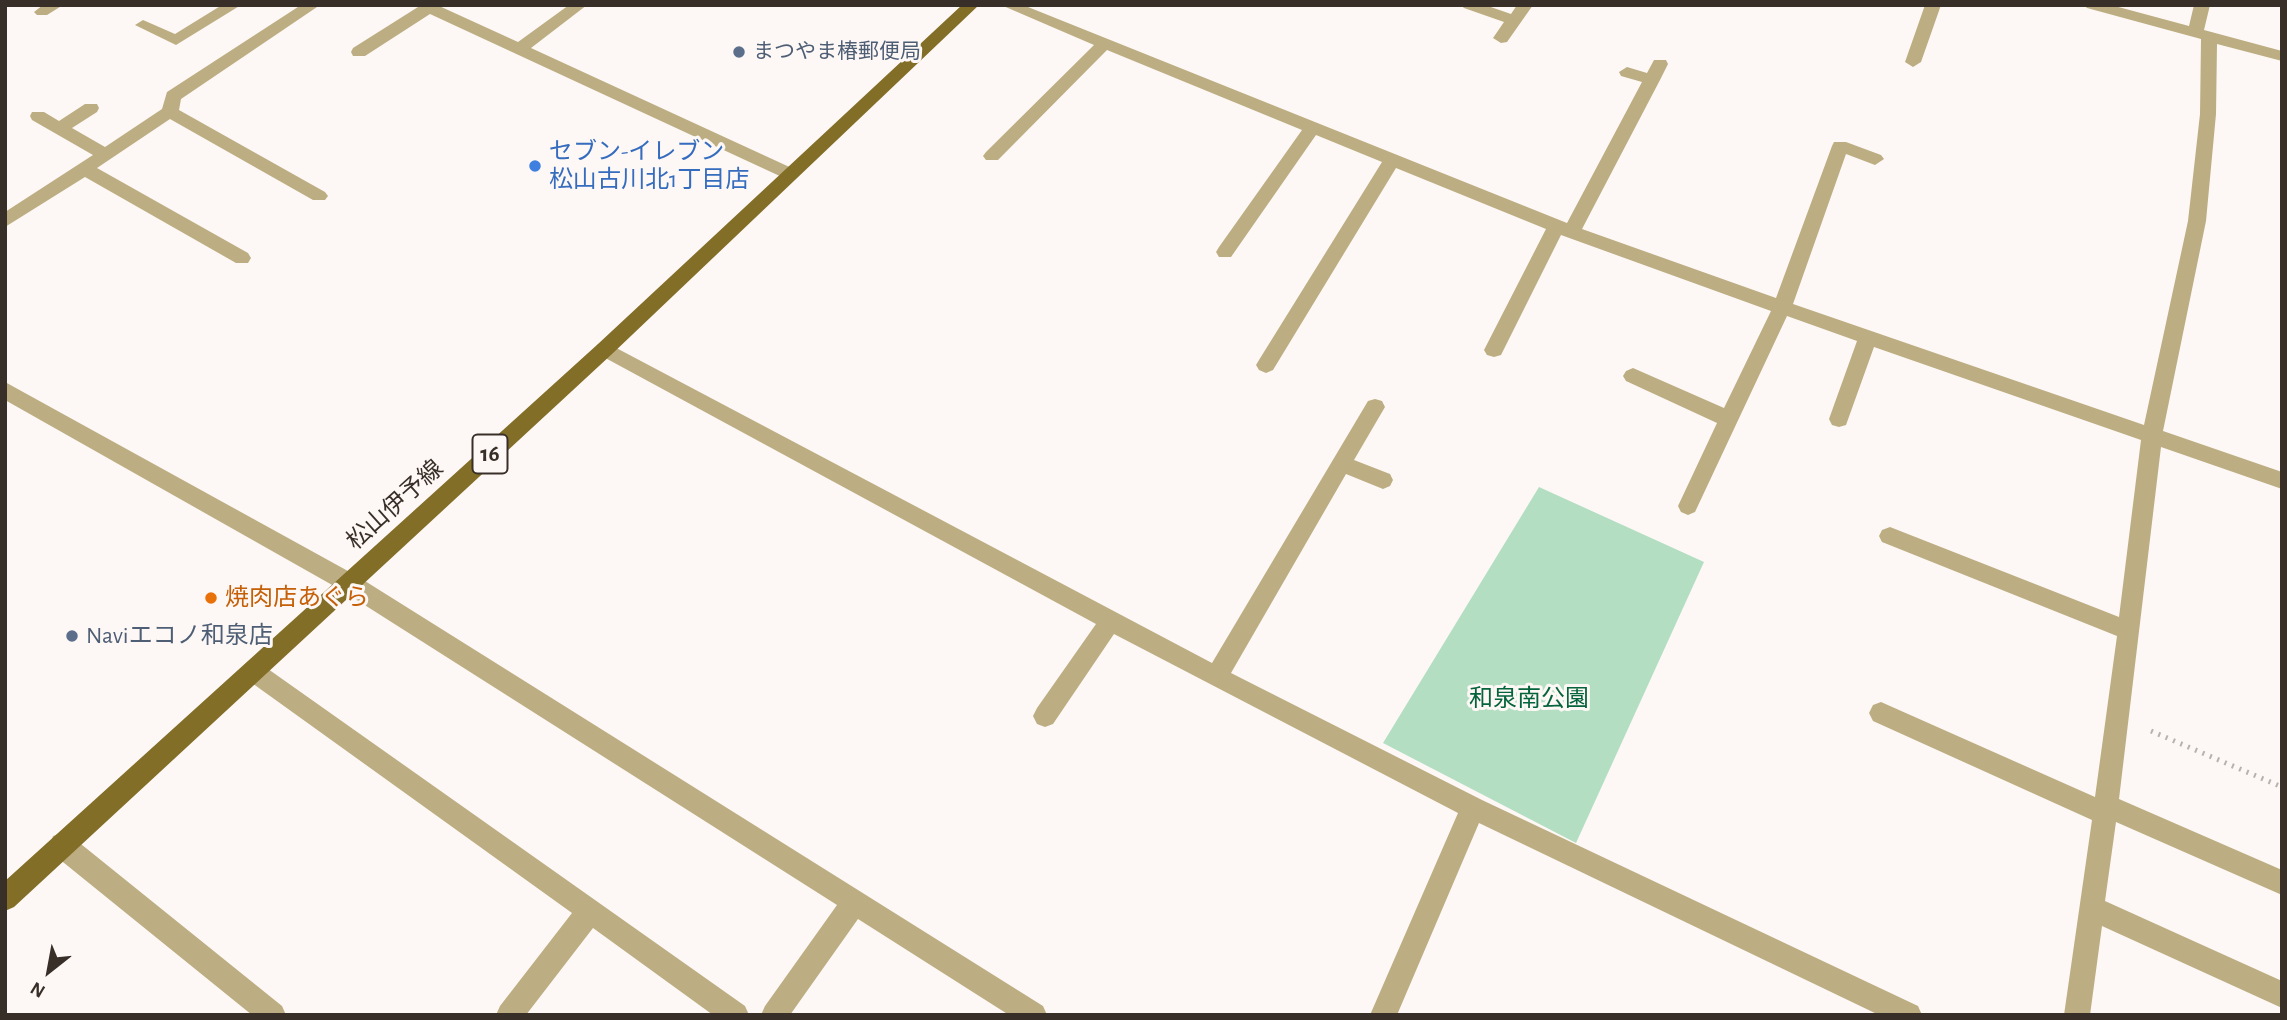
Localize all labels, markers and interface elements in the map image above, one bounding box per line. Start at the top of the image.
place label: まつやま椿郵便局 [753,39,921,65]
marker: まつやま椿郵便局 [731,44,747,60]
place label: セブン-イレブン 松山古川北1丁目店 [549,138,749,194]
marker: セブン-イレブン 松山古川北1丁目店 [527,158,543,174]
road number: 16 [472,435,508,474]
street label: 松山伊予線 [341,454,449,556]
place label: 焼肉店あぐら [225,584,369,612]
marker: 焼肉店あぐら [203,590,219,606]
place label: Naviエコノ和泉店 [86,622,273,650]
marker: Naviエコノ和泉店 [64,628,80,644]
park label: 和泉南公園 [1469,685,1589,713]
north arrow [14,936,84,1006]
text: N [27,978,48,1001]

